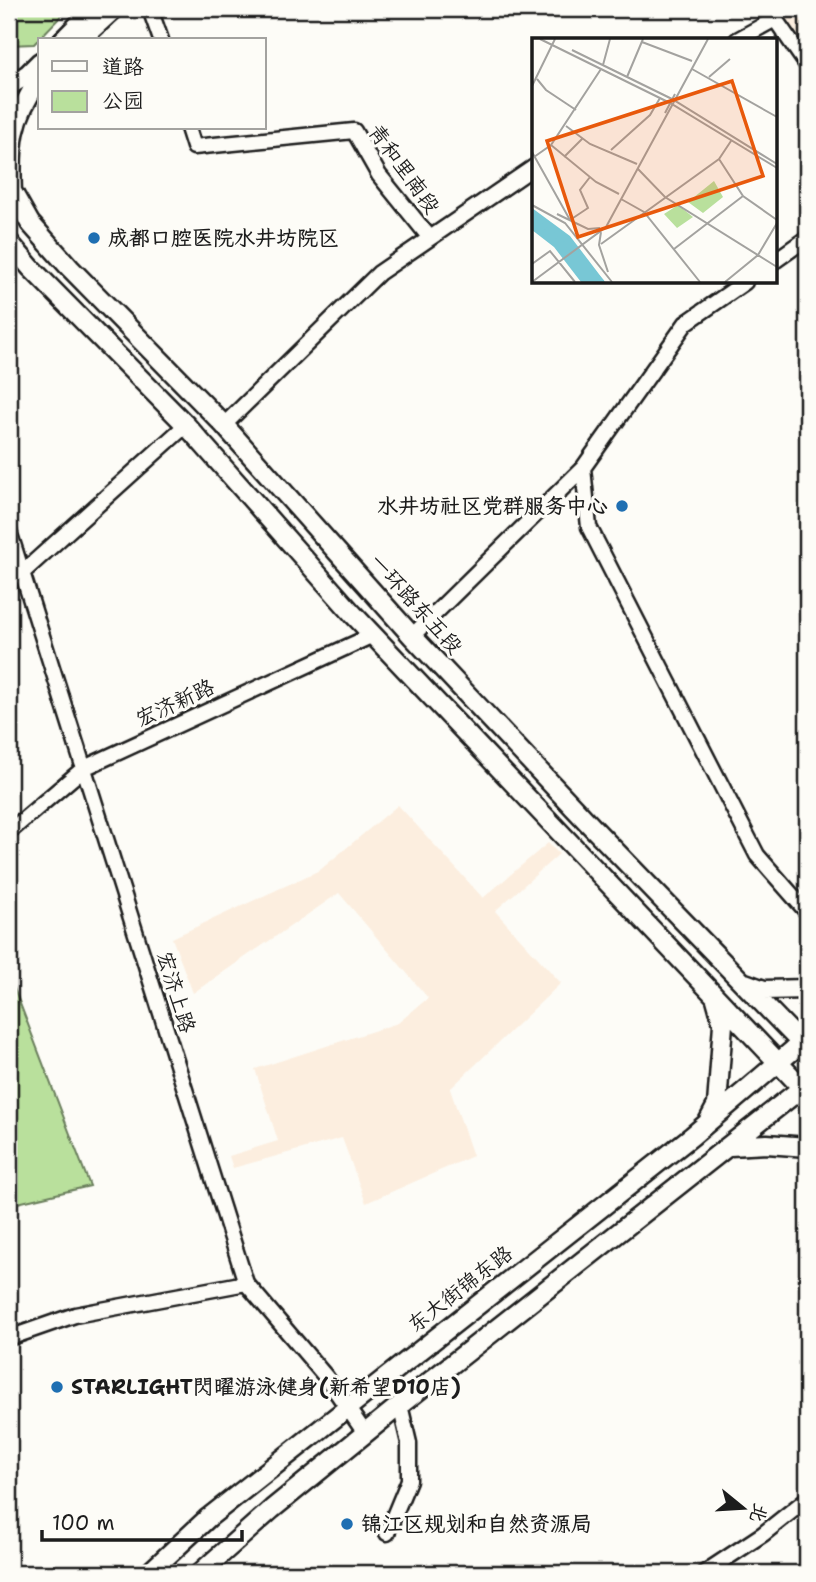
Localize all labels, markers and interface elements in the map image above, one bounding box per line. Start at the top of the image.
legend [38,38,266,130]
inset map [532,38,778,284]
text: 道路 [102,53,144,81]
text: 公园 [102,87,144,115]
street label: 青和里南段 [362,118,446,220]
place label: 成都口腔医院水井坊院区 [108,224,339,252]
marker: 成都口腔医院水井坊院区 [86,230,102,246]
place label: 水井坊社区党群服务中心 [377,492,608,520]
marker: 水井坊社区党群服务中心 [614,498,630,514]
street label: 一环路东五段 [363,548,469,660]
street label: 宏济新路 [131,673,219,733]
street label: 宏济上路 [150,948,202,1036]
street label: 东大街锦东路 [402,1239,518,1339]
place label: STARLIGHT閃曜游泳健身(新希望D10店) [71,1373,461,1401]
marker: STARLIGHT閃曜游泳健身(新希望D10店) [49,1379,65,1395]
north arrow [708,1474,778,1544]
scale bar [42,1498,242,1542]
text: 北 [744,1500,774,1526]
text: 100 m [52,1509,115,1537]
place label: 锦江区规划和自然资源局 [361,1510,592,1538]
marker: 锦江区规划和自然资源局 [339,1516,355,1532]

